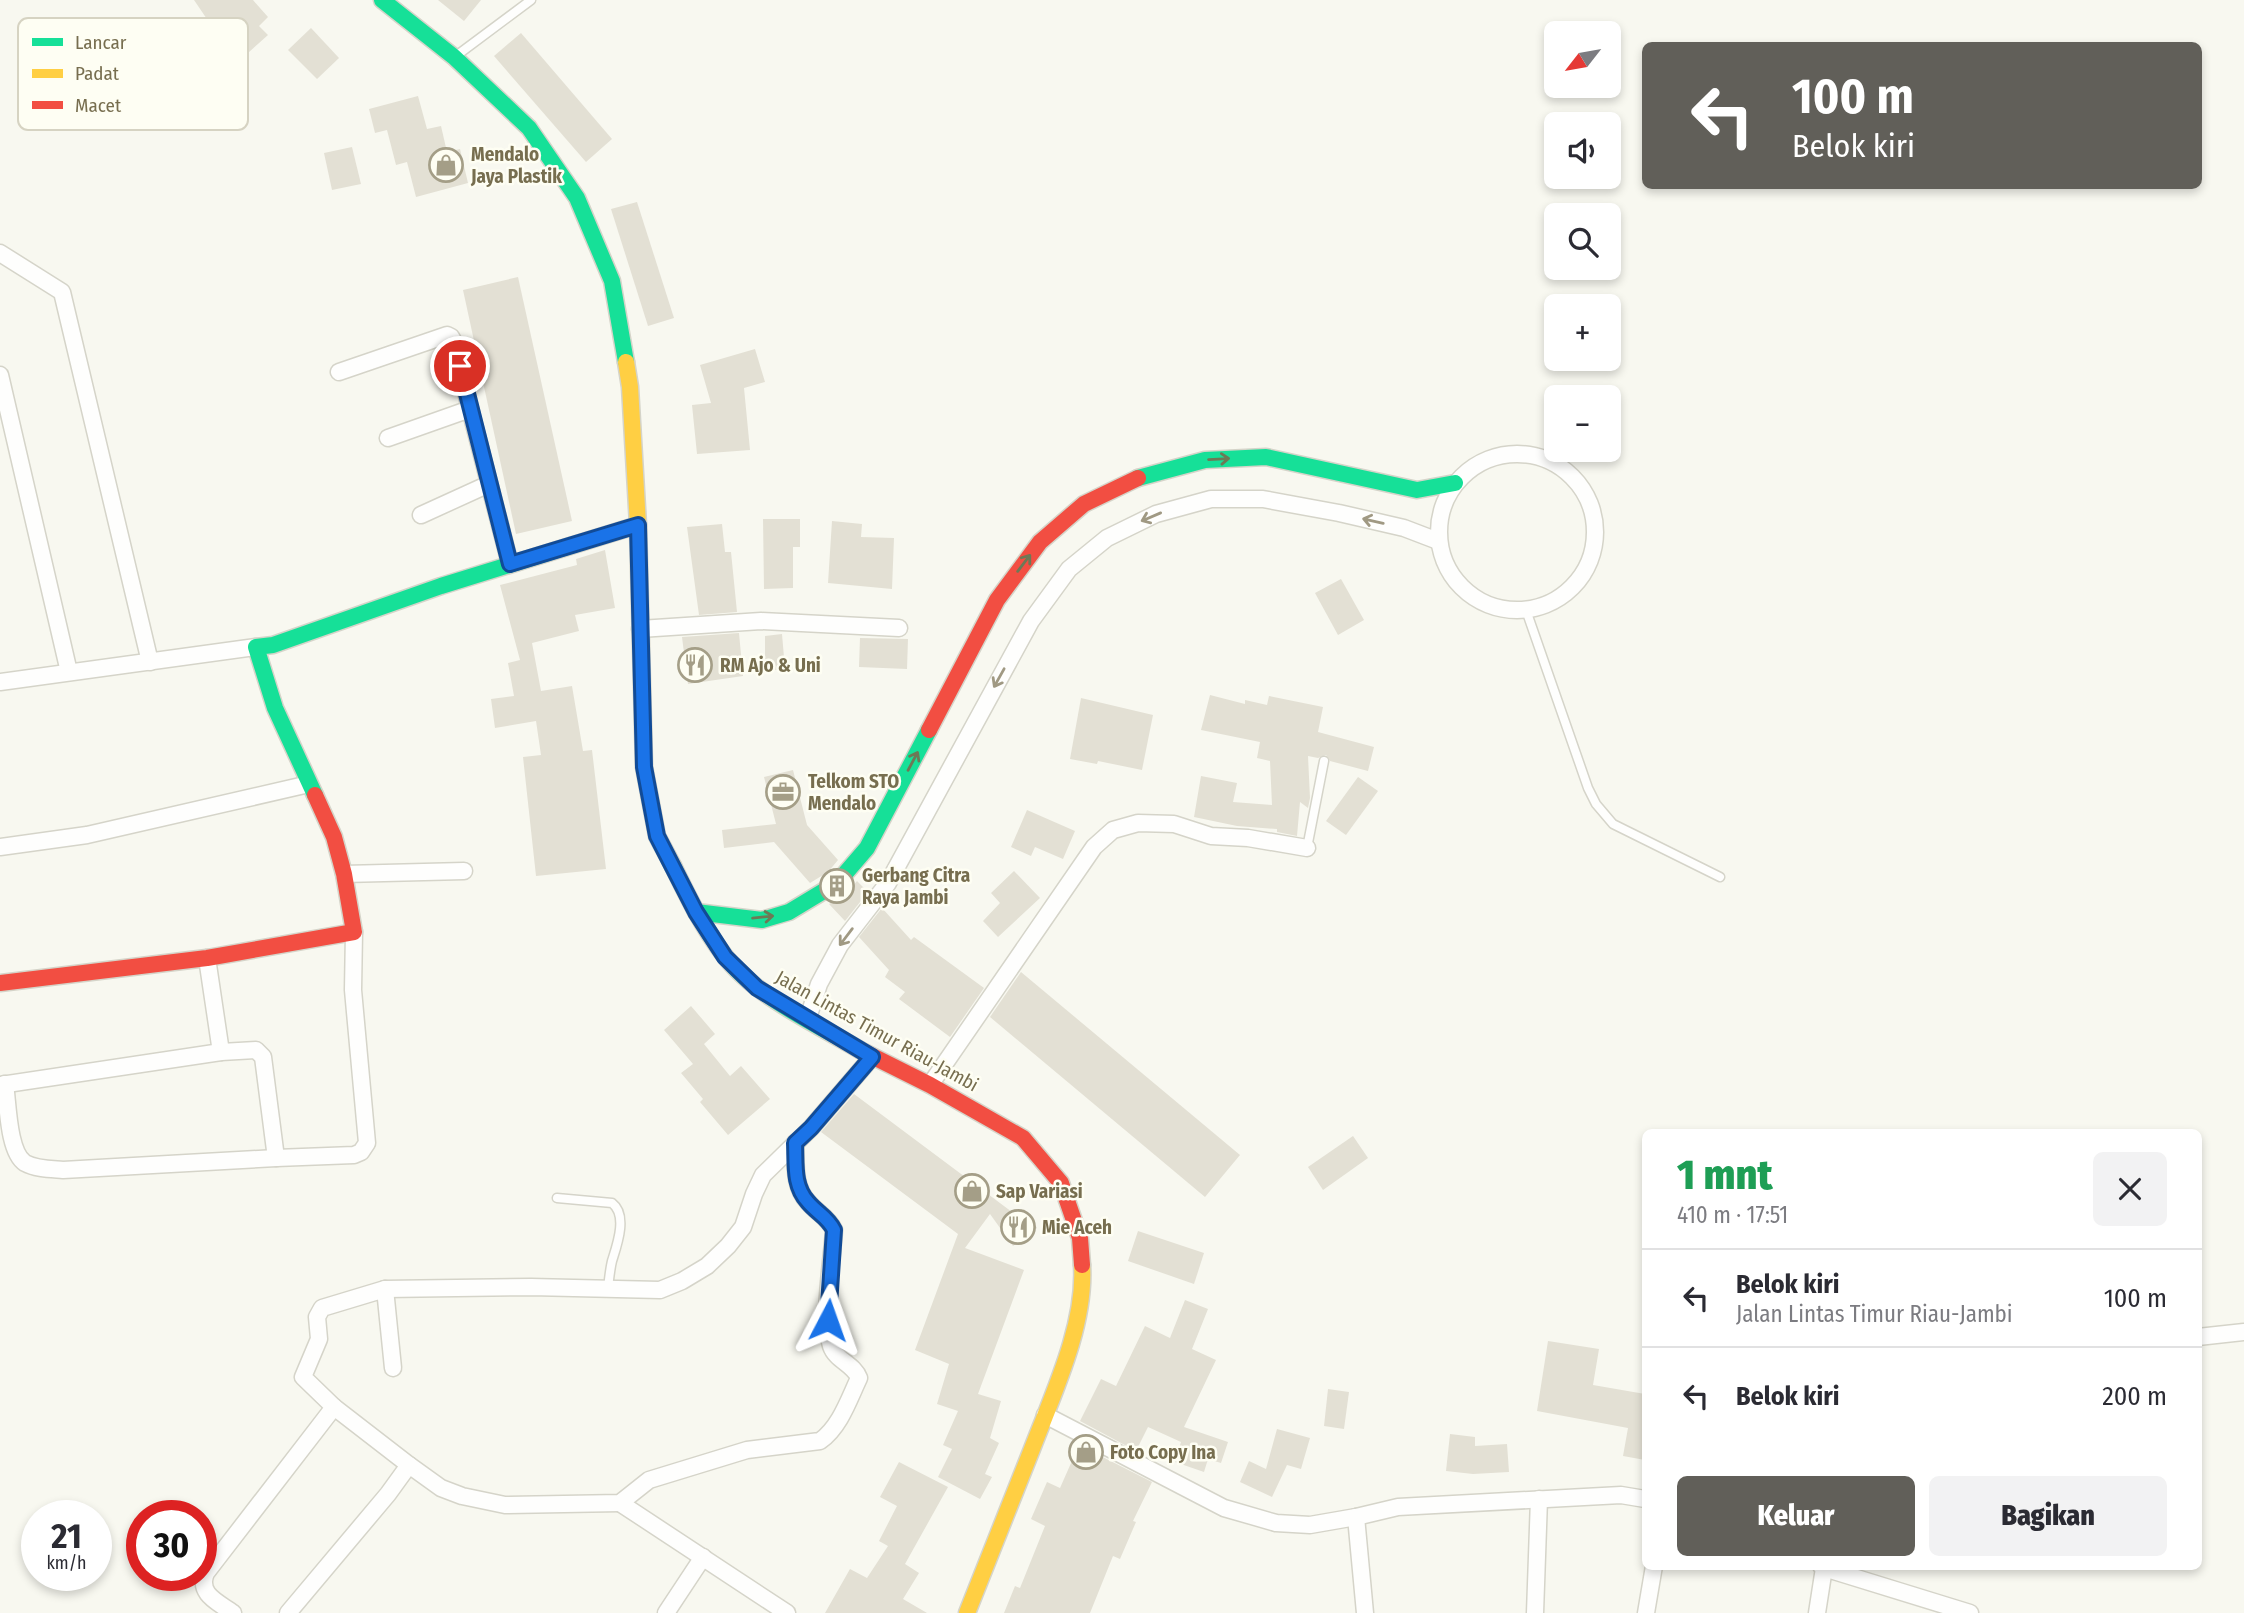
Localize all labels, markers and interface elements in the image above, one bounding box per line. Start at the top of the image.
legend [18,18,248,130]
north arrow [1544,21,1620,98]
map controls [1544,21,1621,462]
text: Lancar [75,31,127,54]
text: Padat [75,62,120,85]
text: 100 m [1792,67,1914,126]
icon: left [1677,70,1768,161]
text: Macet [75,94,122,117]
button: sound [1544,112,1621,189]
text: Belok kiri [1792,127,1915,165]
place label: Mendalo Jaya Plastik [470,143,562,188]
shop icon: Mendalo Jaya Plastik [427,146,465,184]
button: search [1544,203,1621,280]
button: + [1544,294,1621,371]
pin [430,336,490,396]
icon: arrive [441,347,479,385]
button: − [1544,385,1621,462]
one-way arrow [1207,453,1230,466]
one-way arrow [1141,511,1162,524]
one-way arrow [1363,513,1385,526]
one-way arrow [1017,554,1032,573]
restaurant icon: RM Ajo & Uni [676,646,714,684]
place label: RM Ajo & Uni [720,654,821,677]
one-way arrow [992,668,1006,688]
one-way arrow [906,751,920,772]
place label: Telkom STO Mendalo [808,770,899,815]
office icon: Telkom STO Mendalo [764,773,802,811]
place label: Gerbang Citra Raya Jambi [862,864,970,909]
building icon: Gerbang Citra Raya Jambi [818,867,856,905]
one-way arrow [751,911,774,924]
one-way arrow [839,927,854,946]
street label: Jalan Lintas Timur Riau-Jambi [771,966,983,1096]
text: 1 mnt [1677,1150,1773,1200]
button: close [2093,1152,2167,1226]
shop icon: Sap Variasi [953,1172,991,1210]
place label: Sap Variasi [996,1180,1083,1203]
text: 410 m · 17:51 [1677,1201,1788,1229]
restaurant icon: Mie Aceh [999,1208,1037,1246]
place label: Mie Aceh [1042,1216,1112,1239]
text: Belok kiri [1736,1269,1839,1300]
icon: left [1677,1279,1715,1317]
position arrow [791,1283,865,1357]
text: 100 m [2104,1283,2167,1314]
text: Jalan Lintas Timur Riau-Jambi [1736,1300,2013,1328]
icon: left [1677,1377,1715,1415]
text: Belok kiri [1736,1381,1839,1412]
text: 200 m [2102,1381,2167,1412]
shop icon: Foto Copy Ina [1067,1433,1105,1471]
place label: Foto Copy Ina [1110,1441,1216,1464]
button: Keluar [1677,1476,1915,1556]
button: Bagikan [1929,1476,2167,1556]
speed limit sign: 30 [126,1500,217,1591]
text: 21 [51,1515,82,1557]
text: km/h [46,1552,87,1574]

